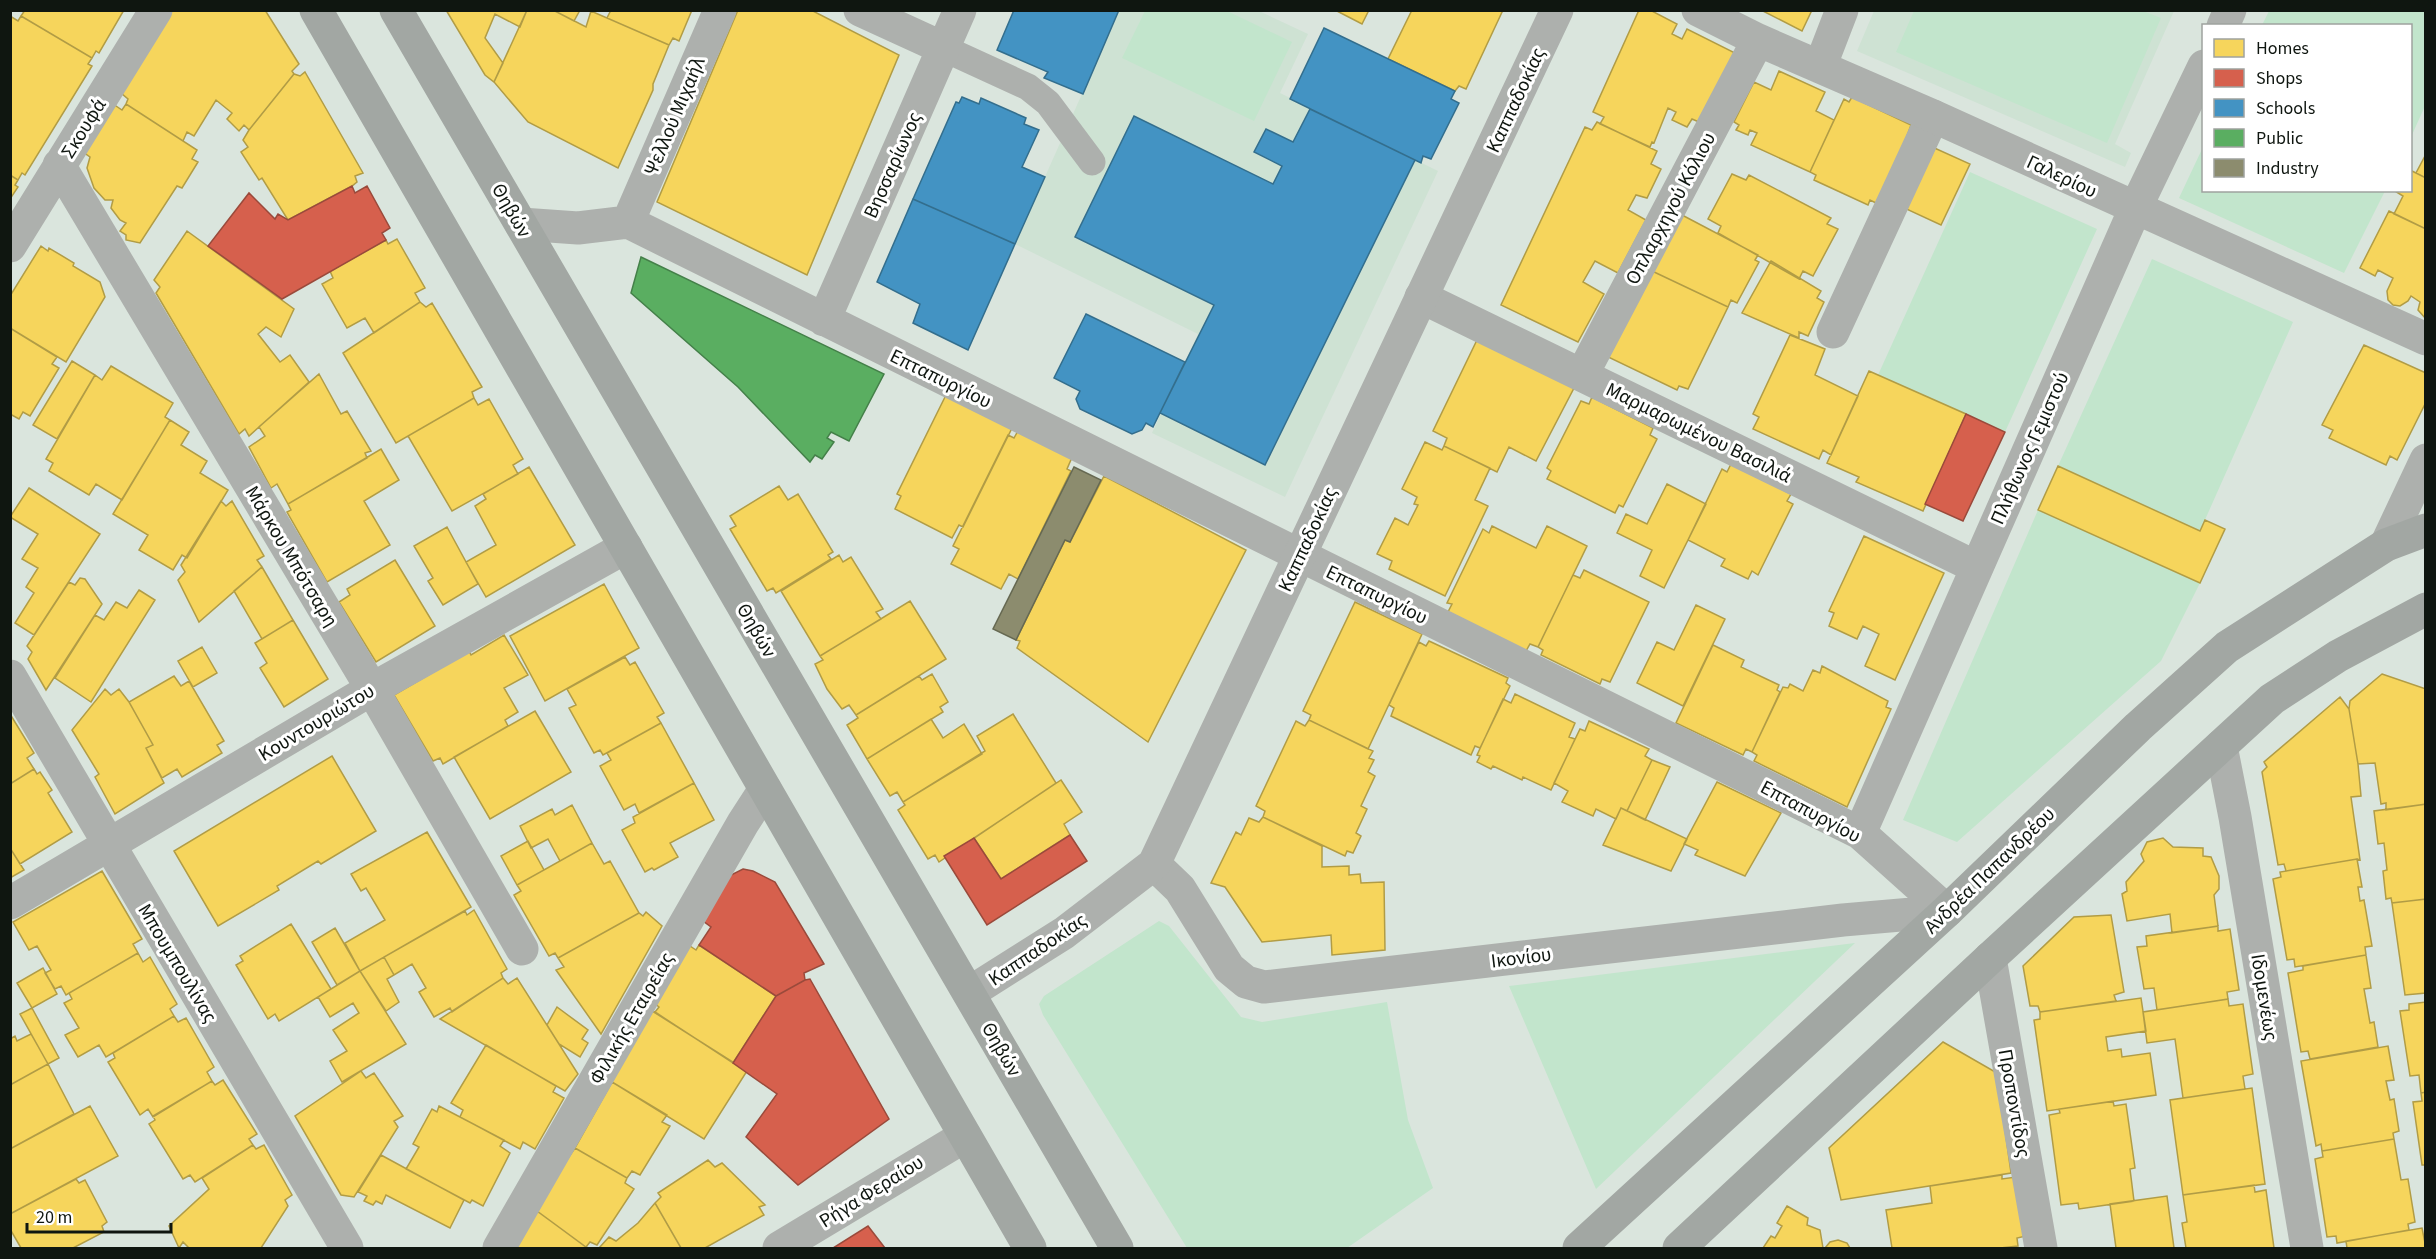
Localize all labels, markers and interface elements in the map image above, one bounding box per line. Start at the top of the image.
legend [2202,24,2412,192]
text: Homes [2256,36,2309,61]
street label: Καππαδοκίας [1479,43,1553,158]
street label: Ψελλού Μιχαήλ [637,52,713,180]
text: Shops [2256,66,2303,91]
street label: Σκουφά [54,93,113,164]
text: Schools [2256,96,2315,121]
street label: Βησσαρίωνος [857,107,929,223]
text: Public [2256,126,2303,151]
street label: Οπλαρχηγού Κόλιου [1619,127,1723,290]
street label: Γαλερίου [2022,148,2101,205]
text: Industry [2256,156,2319,181]
street label: Θηβών [484,178,538,243]
street label: Επταπυργίου [885,342,996,416]
street label: Πλήθωνος Γεμιστού [1984,368,2076,529]
street label: Μαρμαρωμένου Βασιλιά [1601,376,1796,490]
street label: Μάρκου Μπότσαρη [238,481,344,632]
street label: Καππαδοκίας [1271,482,1345,597]
street label: Επταπυργίου [1321,558,1432,632]
street label: Θηβών [729,598,783,663]
street label: Κουντουριώτου [253,677,380,769]
street label: Επταπυργίου [1755,774,1866,850]
street label: Ανδρέα Παπανδρέου [1918,801,2061,941]
street label: Μπουμπουλίνας [131,899,224,1029]
street label: Καππαδοκίας [983,906,1093,993]
street label: Ικονίου [1489,940,1553,976]
street label: Φιλικής Εταιρείας [583,947,681,1090]
street label: Ιδομενέως [2243,952,2285,1043]
street label: Θηβών [974,1017,1028,1082]
street label: Προποντίδος [1991,1047,2037,1160]
street label: Ρήγα Φεραίου [814,1149,929,1235]
scale bar [27,1196,171,1234]
text: 20 m [36,1205,72,1230]

